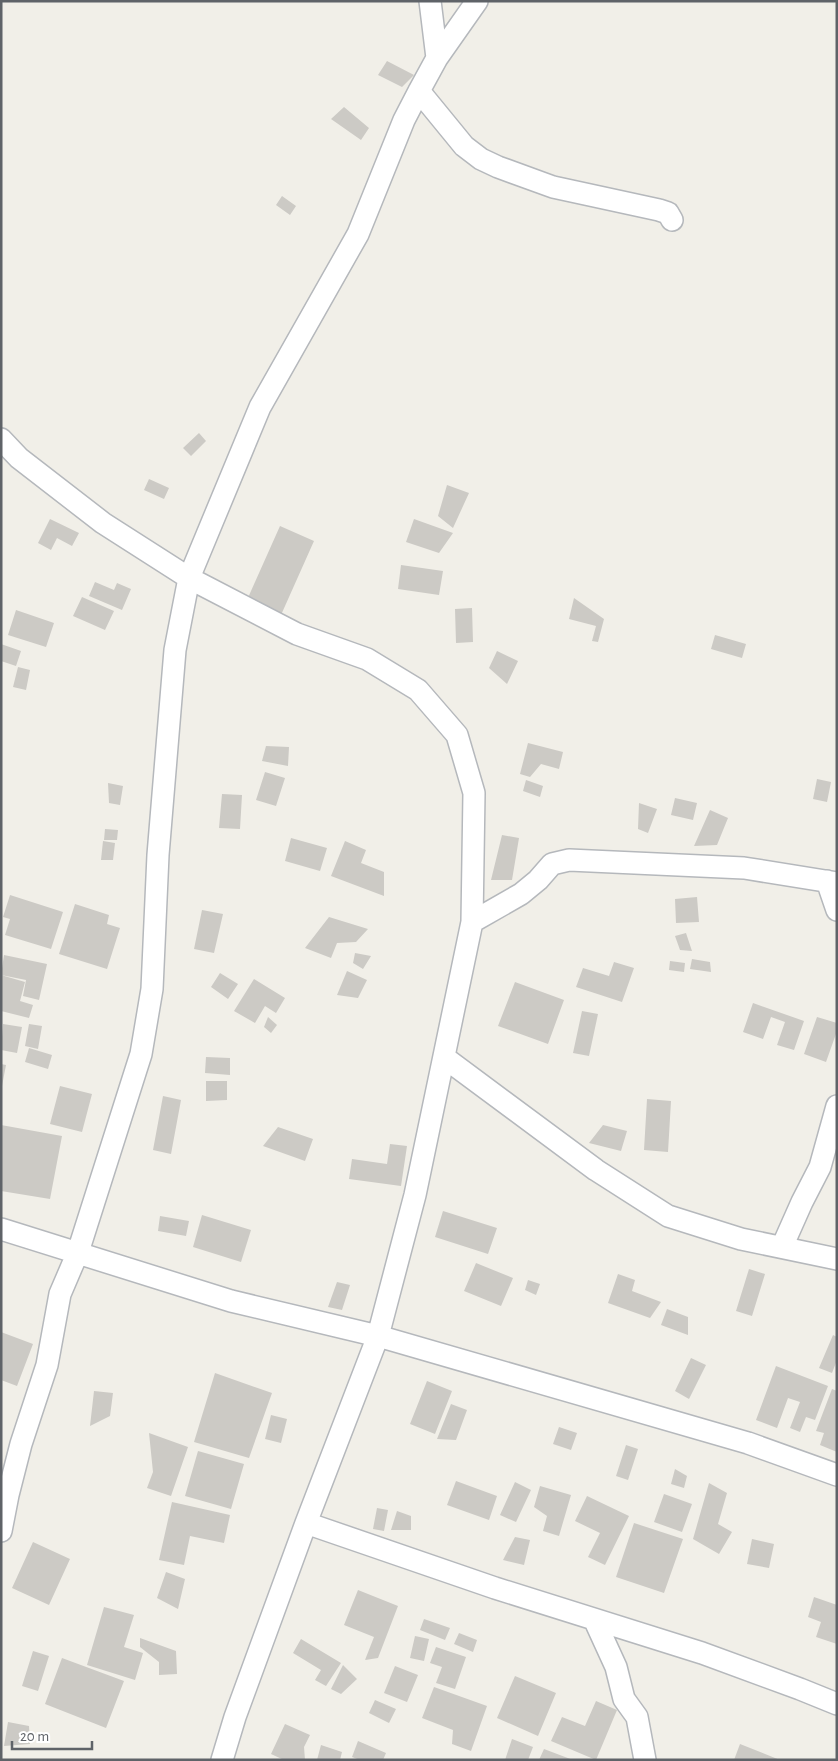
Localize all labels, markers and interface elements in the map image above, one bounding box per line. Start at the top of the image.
scale bar [12,1718,92,1750]
text: 20 m [20,1729,49,1744]

